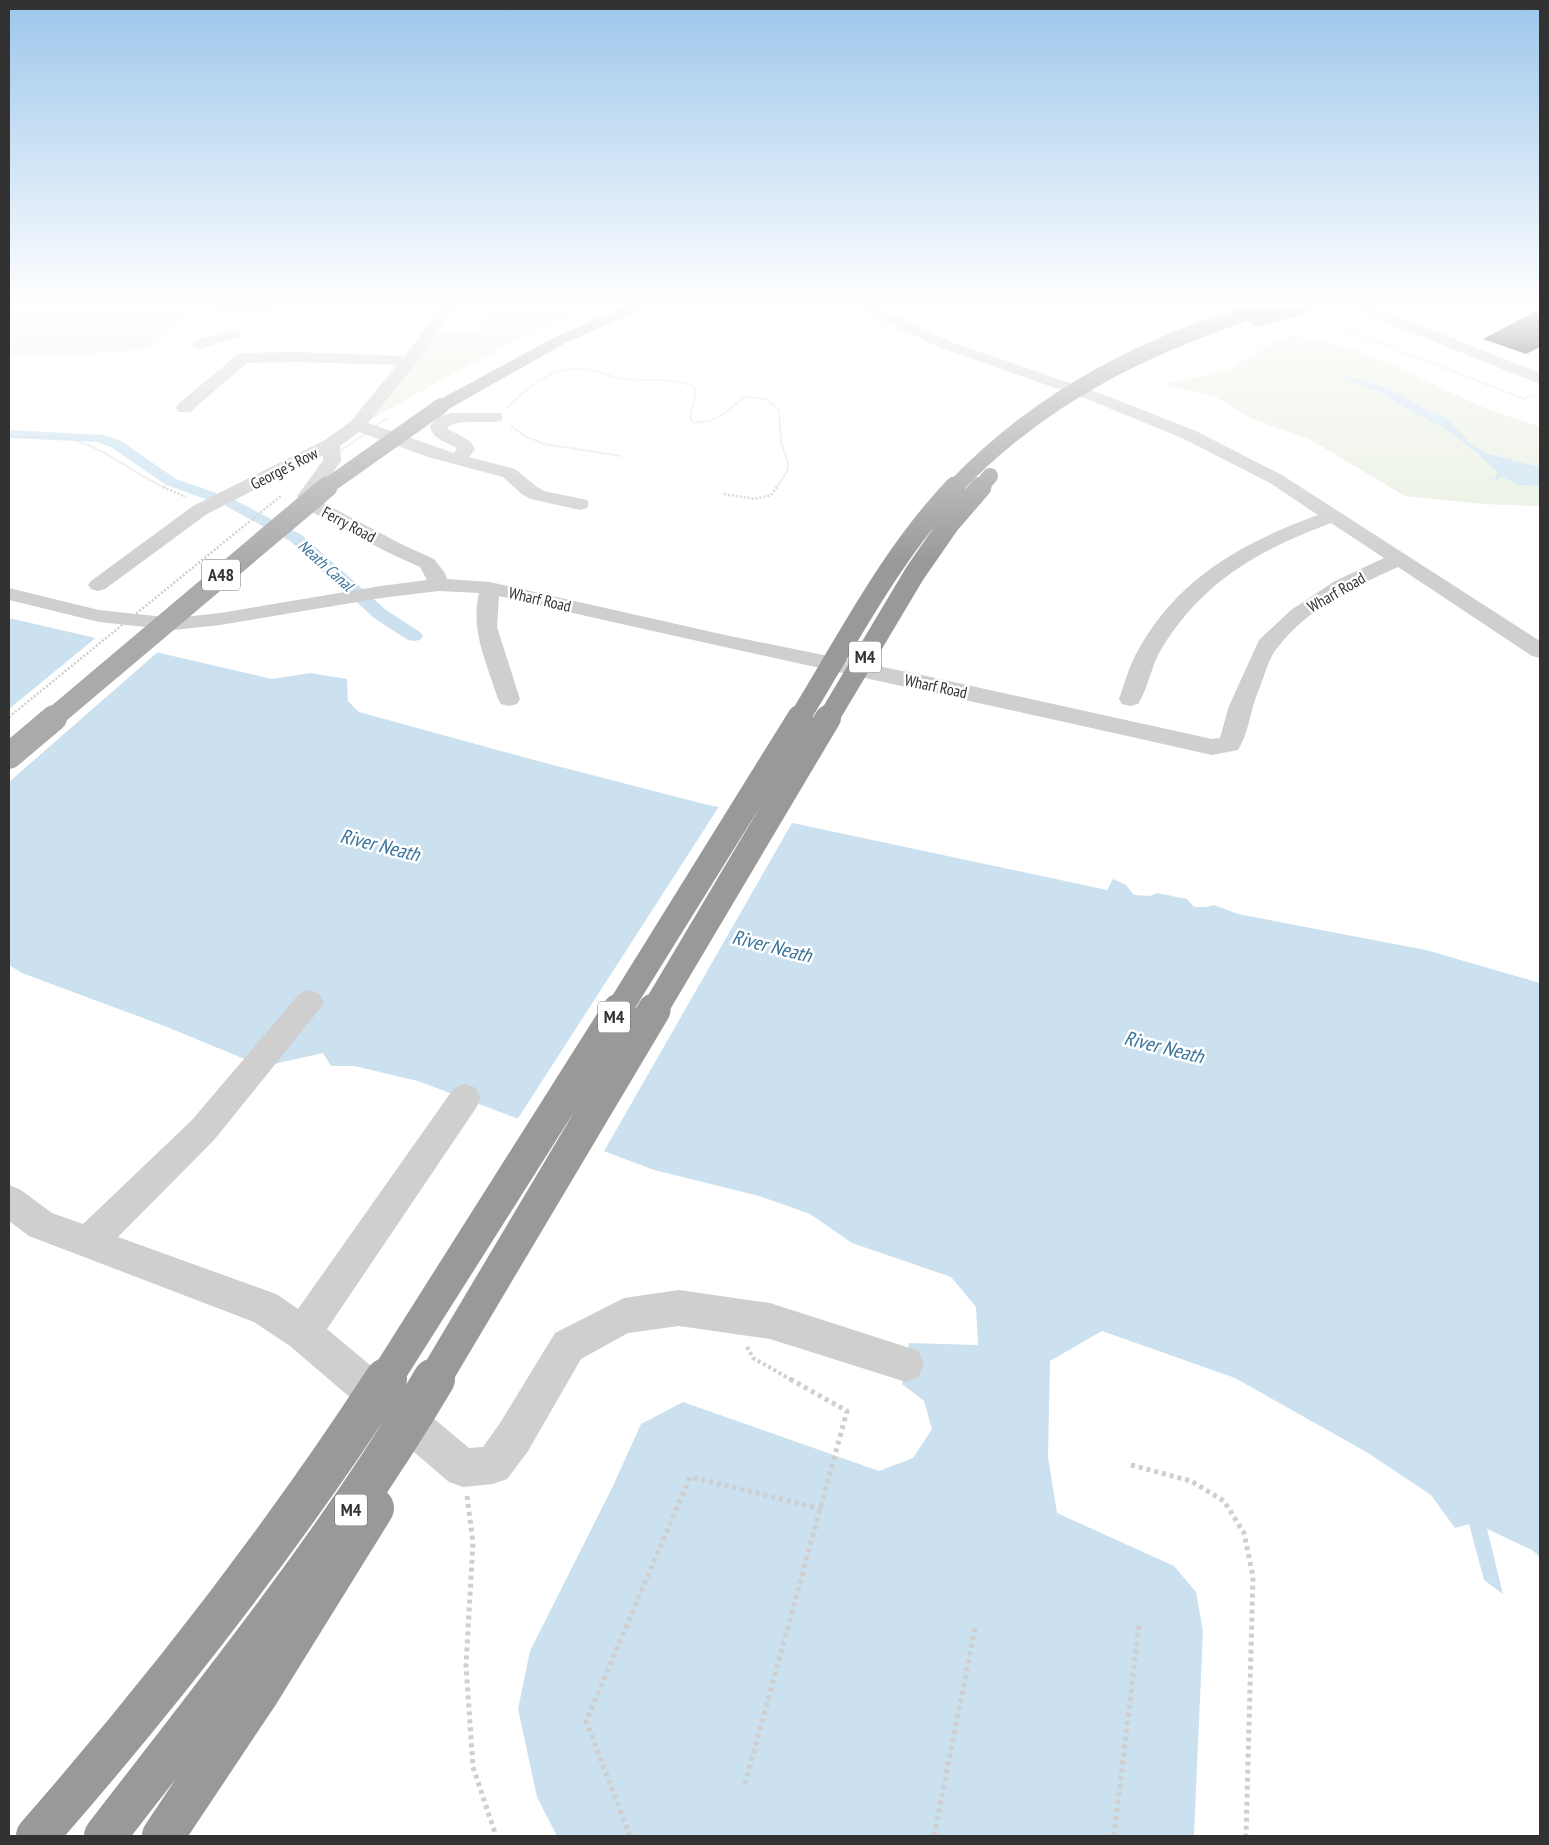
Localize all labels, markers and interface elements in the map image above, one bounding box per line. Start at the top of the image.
street label: George's Row [247,442,322,494]
street label: Ferry Road [319,502,379,547]
water label: Neath Canal [294,535,359,596]
road number: A48 [202,560,240,590]
street label: Wharf Road [1304,567,1368,617]
street label: Wharf Road [507,582,573,616]
road number: M4 [849,642,881,672]
street label: Wharf Road [903,670,969,702]
water label: River Neath [338,823,424,868]
water label: River Neath [730,924,816,969]
road number: M4 [598,1002,630,1032]
water label: River Neath [1122,1025,1208,1070]
road number: M4 [335,1494,367,1526]

